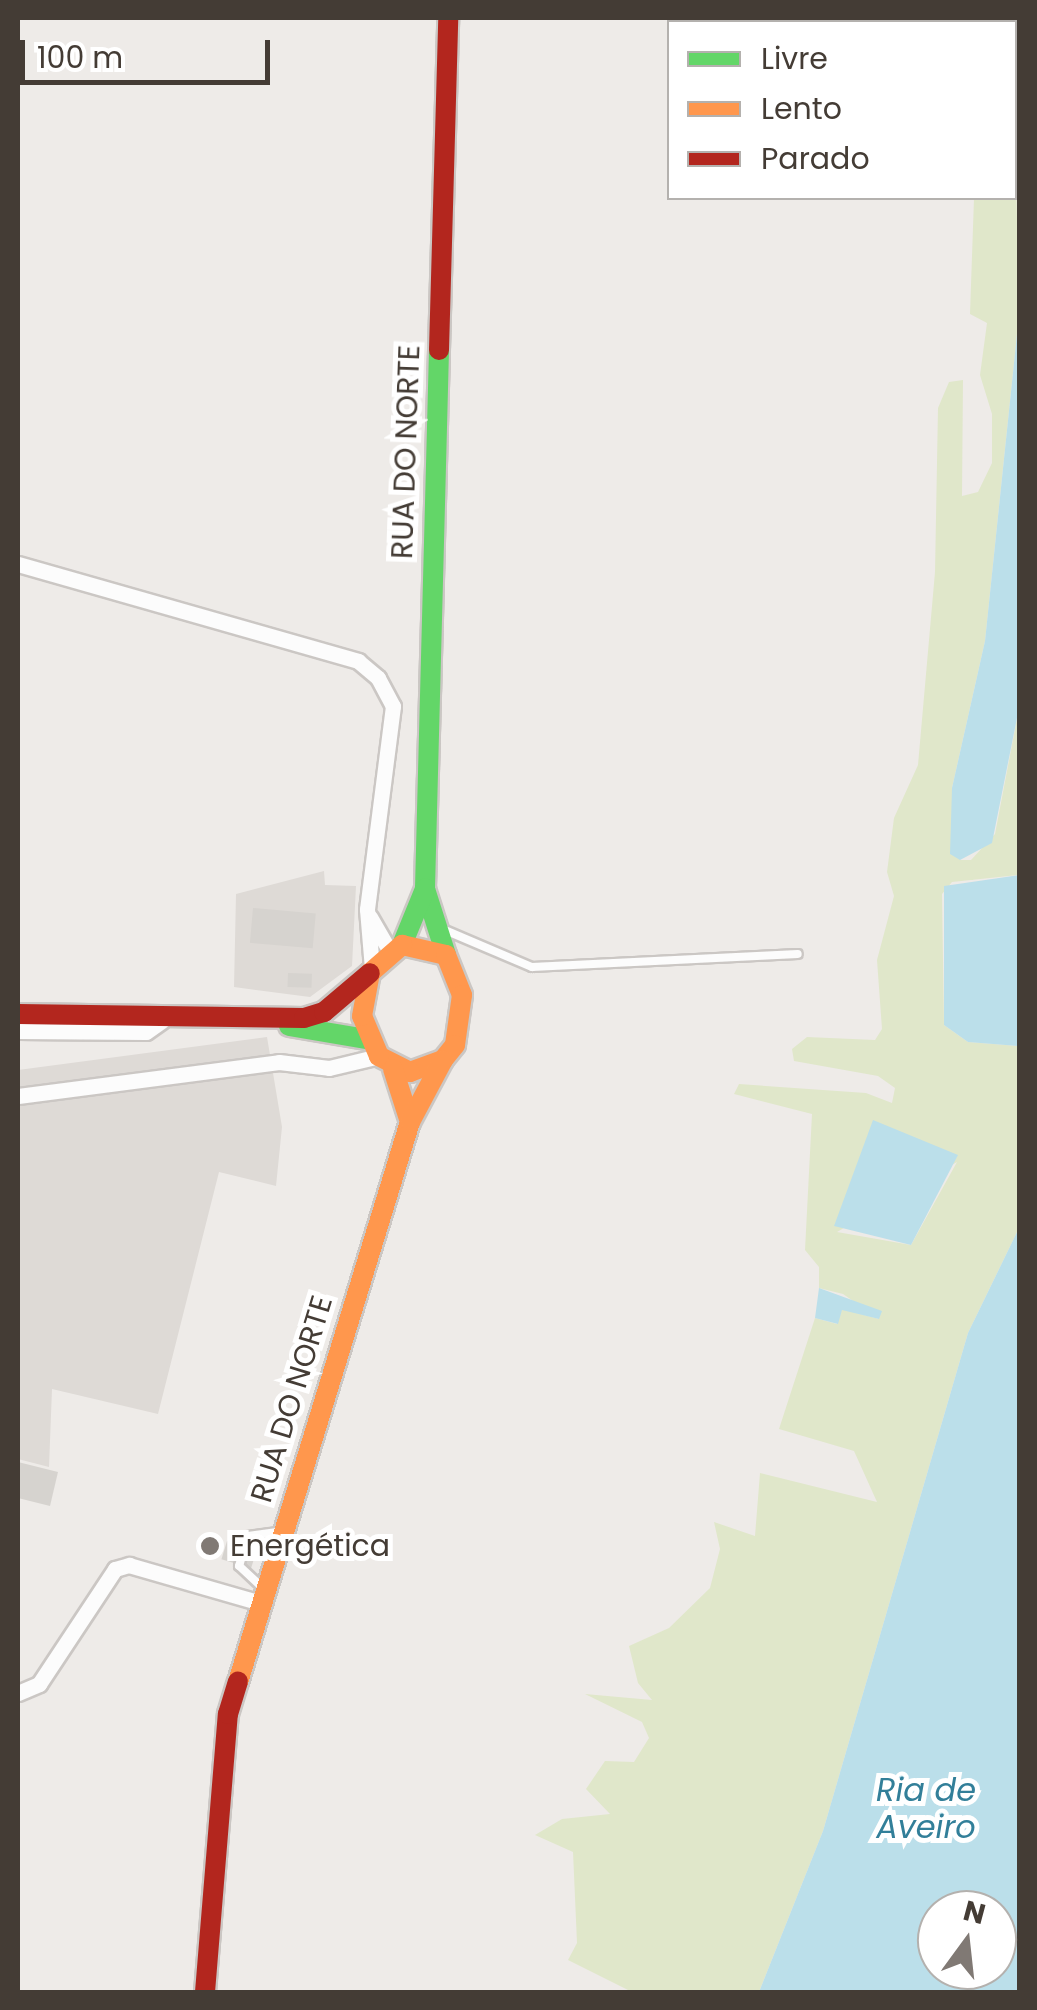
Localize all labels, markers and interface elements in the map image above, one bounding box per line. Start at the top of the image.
scale bar [25,20,275,82]
legend [667,20,1017,200]
text: 100 m [37,36,123,79]
text: Livre [761,37,828,80]
text: Lento [761,87,842,130]
text: Parado [761,137,870,180]
street label: RUA DO NORTE [384,344,428,560]
street label: RUA DO NORTE [243,1291,341,1507]
place label: Energética [230,1528,390,1564]
marker: Energética [199,1535,221,1557]
water label: Ria de Aveiro [876,1772,976,1847]
north arrow [917,1890,1017,1990]
text: N [959,1891,990,1934]

